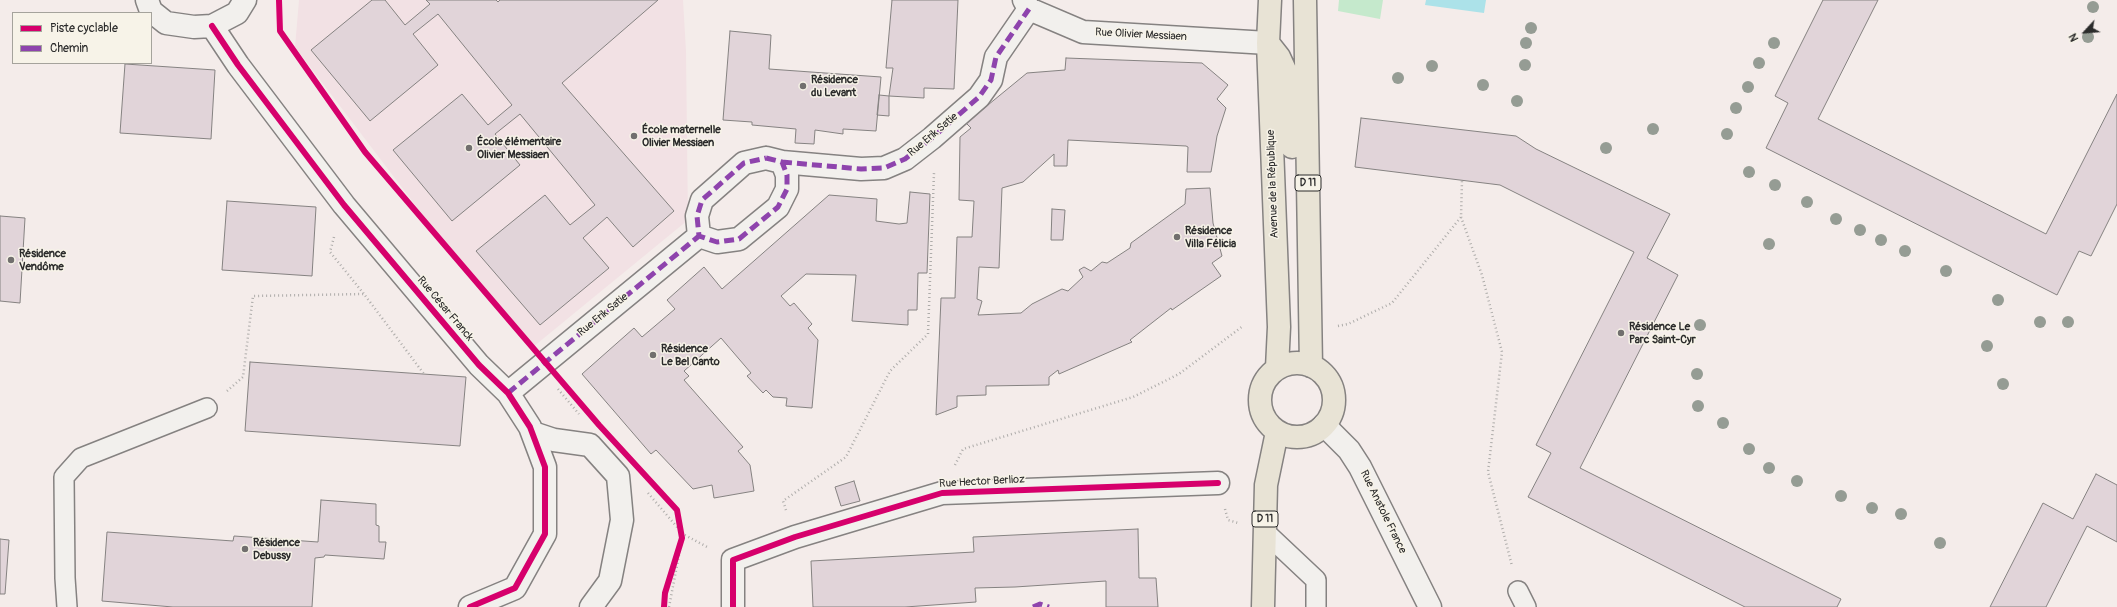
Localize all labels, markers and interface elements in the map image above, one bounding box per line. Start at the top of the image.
legend [12,12,152,64]
north arrow [2065,12,2105,52]
text: Piste cyclable [50,21,118,36]
street label: Rue Olivier Messiaen [1095,26,1187,44]
text: N [2066,31,2081,44]
text: Chemin [50,41,88,56]
place label: Résidence du Levant [811,73,858,99]
marker: Résidence du Levant [798,81,808,91]
street label: Rue Erik Satie [905,110,961,160]
place label: École maternelle Olivier Messiaen [642,123,721,149]
street label: Avenue de la République [1265,129,1281,239]
marker: École maternelle Olivier Messiaen [629,131,639,141]
place label: École élémentaire Olivier Messiaen [477,135,561,161]
marker: École élémentaire Olivier Messiaen [464,143,474,153]
road number: D 11 [1295,175,1321,191]
place label: Résidence Villa Félicia [1185,224,1236,250]
marker: Résidence Villa Félicia [1172,232,1182,242]
place label: Résidence Vendôme [19,247,66,273]
marker: Résidence Vendôme [6,255,16,265]
street label: Rue César Franck [414,274,476,344]
street label: Rue Erik Satie [575,291,631,339]
place label: Résidence Le Parc Saint-Cyr [1629,320,1696,346]
marker: Résidence Le Parc Saint-Cyr [1616,328,1626,338]
place label: Résidence Le Bel Canto [661,342,720,368]
marker: Résidence Le Bel Canto [648,350,658,360]
street label: Rue Anatole France [1357,468,1409,556]
street label: Rue Hector Berlioz [939,473,1025,491]
road number: D 11 [1252,511,1278,527]
place label: Résidence Debussy [253,536,300,562]
marker: Résidence Debussy [240,544,250,554]

